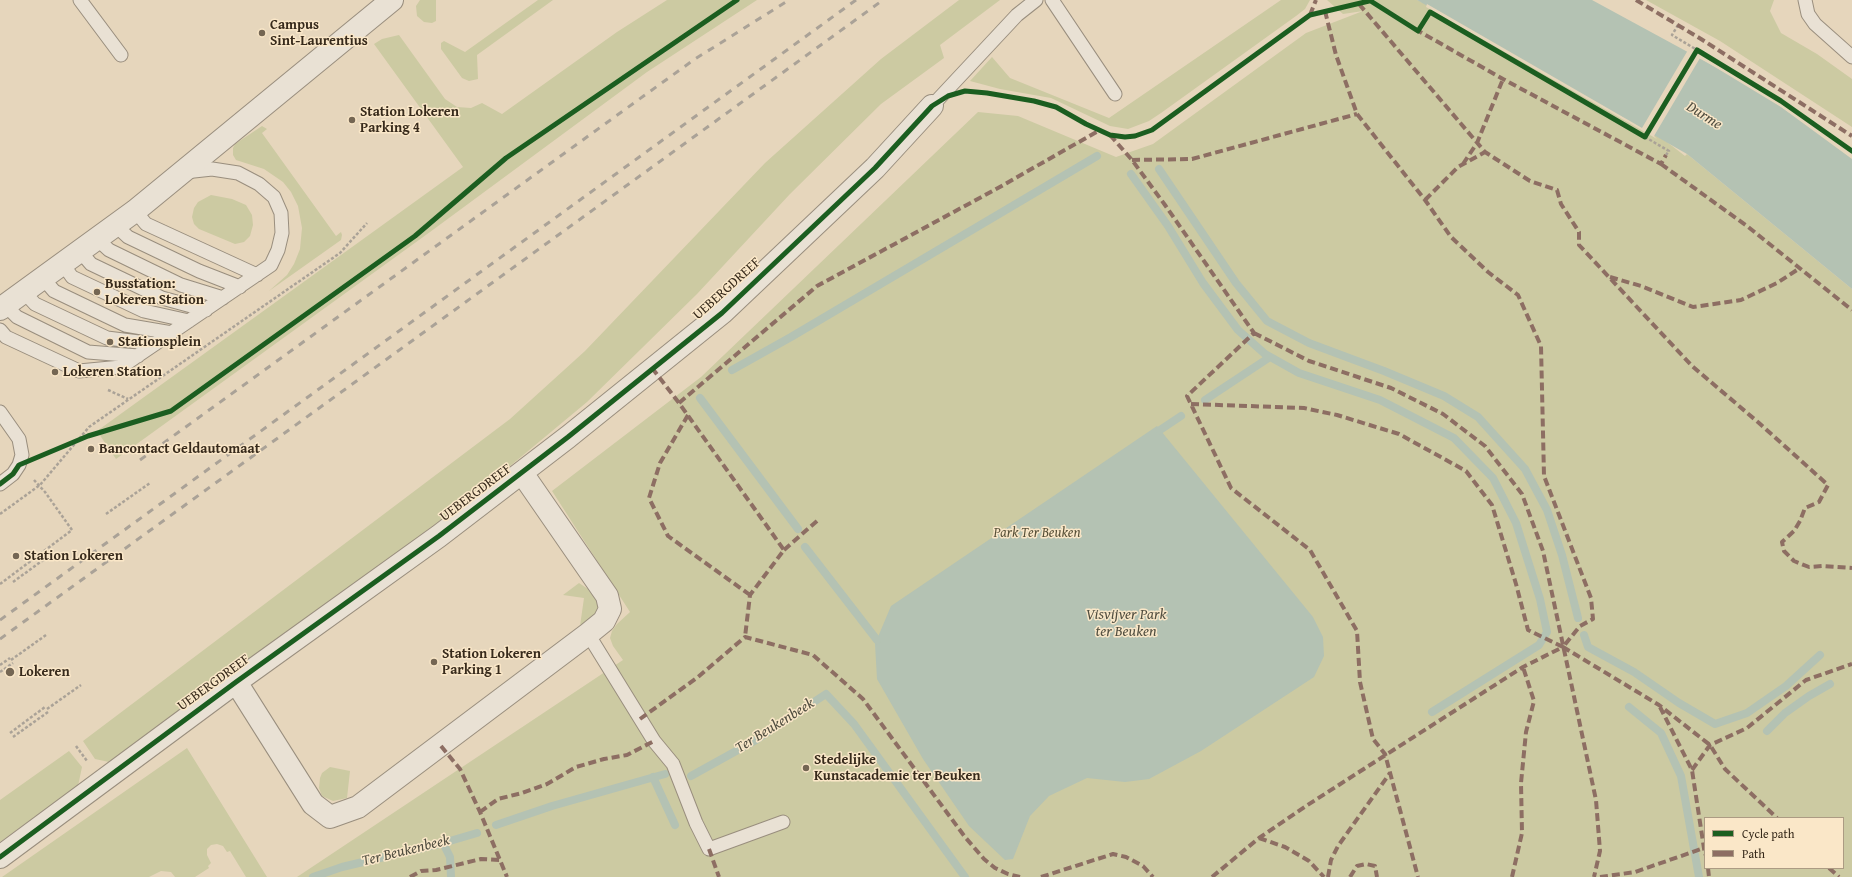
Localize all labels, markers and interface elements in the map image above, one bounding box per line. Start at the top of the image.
place label: Campus Sint-Laurentius [270,17,368,50]
marker: Campus Sint-Laurentius [257,28,267,38]
water label: Durme [1683,98,1725,134]
place label: Station Lokeren Parking 4 [360,104,459,136]
marker: Station Lokeren Parking 4 [347,115,357,125]
street label: UEBERGDREEF [690,254,764,324]
place label: Busstation: Lokeren Station [105,276,204,308]
marker: Busstation: Lokeren Station [92,287,102,297]
place label: Stationsplein [118,334,201,350]
marker: Stationsplein [105,337,115,347]
place label: Lokeren Station [63,364,162,380]
marker: Lokeren Station [50,367,60,377]
place label: Bancontact Geldautomaat [99,441,260,457]
marker: Bancontact Geldautomaat [86,444,96,454]
street label: UEBERGDREEF [437,461,515,525]
park label: Park Ter Beuken [993,525,1081,541]
place label: Station Lokeren [24,548,123,564]
marker: Station Lokeren [11,551,21,561]
water label: Visvijver Park ter Beuken [1086,606,1166,641]
place label: Station Lokeren Parking 1 [442,646,541,678]
street label: UEBERGDREEF [175,651,253,715]
marker: Station Lokeren Parking 1 [429,657,439,667]
place label: Lokeren [19,664,70,680]
marker: Lokeren [4,666,16,678]
water label: Ter Beukenbeek [732,695,818,757]
place label: Stedelijke Kunstacademie ter Beuken [814,752,981,784]
marker: Stedelijke Kunstacademie ter Beuken [801,763,811,773]
legend [1704,817,1844,869]
text: Cycle path [1742,825,1794,842]
water label: Ter Beukenbeek [360,831,452,871]
text: Path [1742,845,1765,862]

